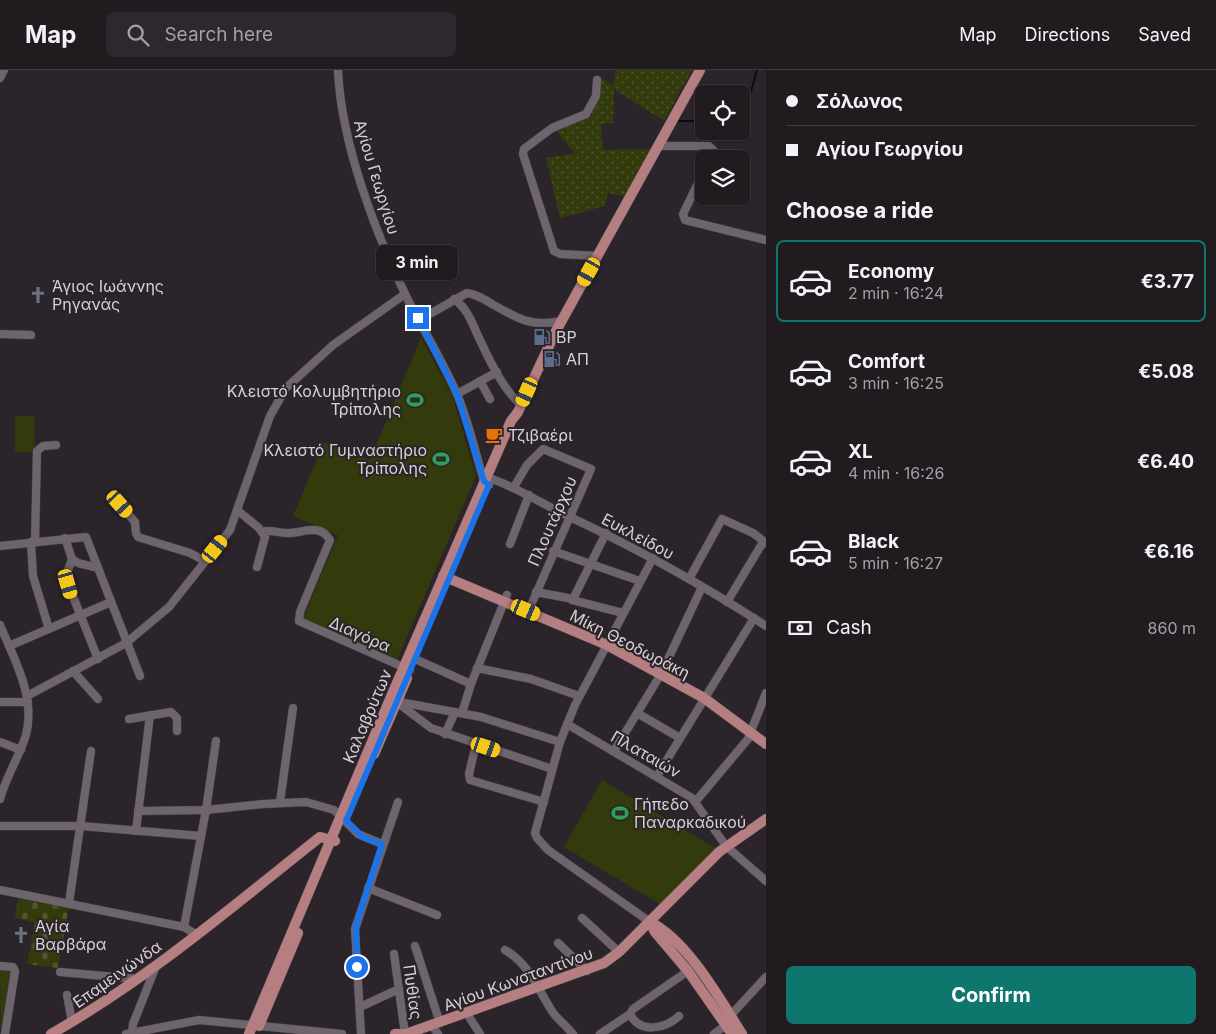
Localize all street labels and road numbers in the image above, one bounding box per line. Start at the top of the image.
street label: Αγίου Γεωργίου [350,117,404,237]
street label: Πλουτάρχου [523,473,581,569]
street label: Ευκλείδου [598,509,678,563]
street label: Μίκη Θεοδωράκη [567,605,693,683]
street label: Διαγόρα [326,612,394,656]
street label: Καλαβρύτων [338,666,396,766]
street label: Πλαταιών [608,726,684,782]
street label: Επαμεινώνδα [69,936,165,1012]
street label: Αγίου Κωνσταντίνου [441,943,595,1015]
street label: Πυθίας [399,963,427,1021]

